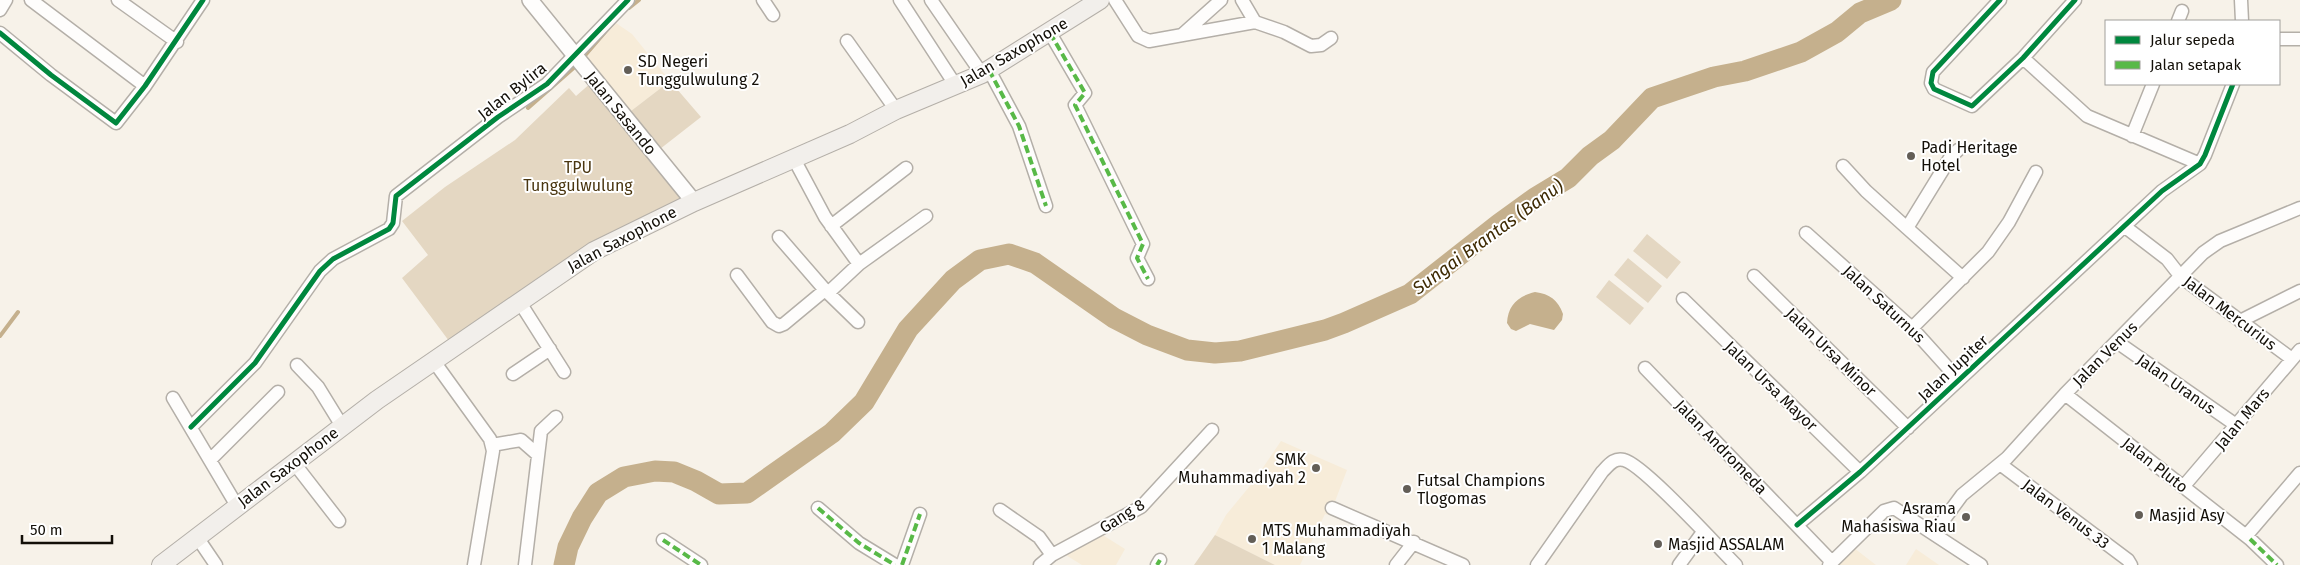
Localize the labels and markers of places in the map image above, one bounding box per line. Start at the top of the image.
place label: SD Negeri Tunggulwulung 2 [638,52,760,89]
marker: SD Negeri Tunggulwulung 2 [622,64,634,76]
place label: Padi Heritage Hotel [1921,138,2018,175]
marker: Padi Heritage Hotel [1905,150,1917,162]
place label: SMK Muhammadiyah 2 [1178,450,1307,487]
marker: SMK Muhammadiyah 2 [1310,462,1322,474]
place label: Futsal Champions Tlogomas [1417,471,1545,508]
marker: Futsal Champions Tlogomas [1401,483,1413,495]
place label: Asrama Mahasiswa Riau [1841,499,1956,536]
place label: Masjid Asy [2149,506,2225,525]
marker: Masjid Asy [2133,509,2145,521]
marker: Asrama Mahasiswa Riau [1960,511,1972,523]
place label: MTS Muhammadiyah 1 Malang [1262,521,1411,558]
marker: MTS Muhammadiyah 1 Malang [1246,533,1258,545]
place label: Masjid ASSALAM [1668,535,1784,554]
marker: Masjid ASSALAM [1652,538,1664,550]

